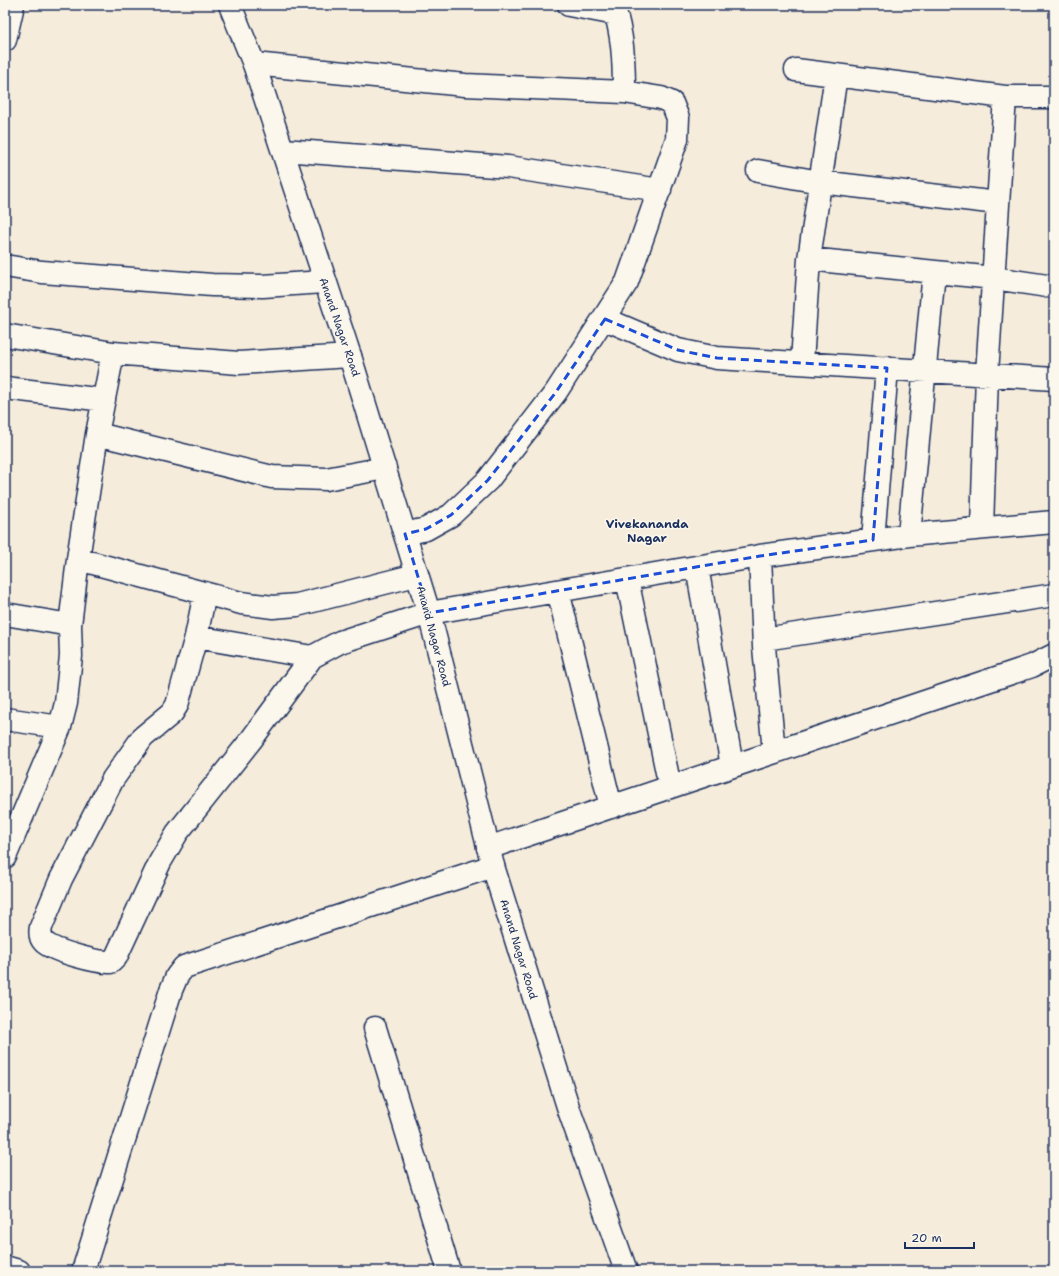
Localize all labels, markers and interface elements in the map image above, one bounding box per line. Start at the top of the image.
street label: Anand Nagar Road [316,276,364,379]
district label: Vivekananda Nagar [606,516,689,546]
street label: Anand Nagar Road [413,584,454,688]
street label: Anand Nagar Road [496,897,541,1001]
scale bar [905,1224,974,1250]
text: 20 m [911,1230,942,1246]

